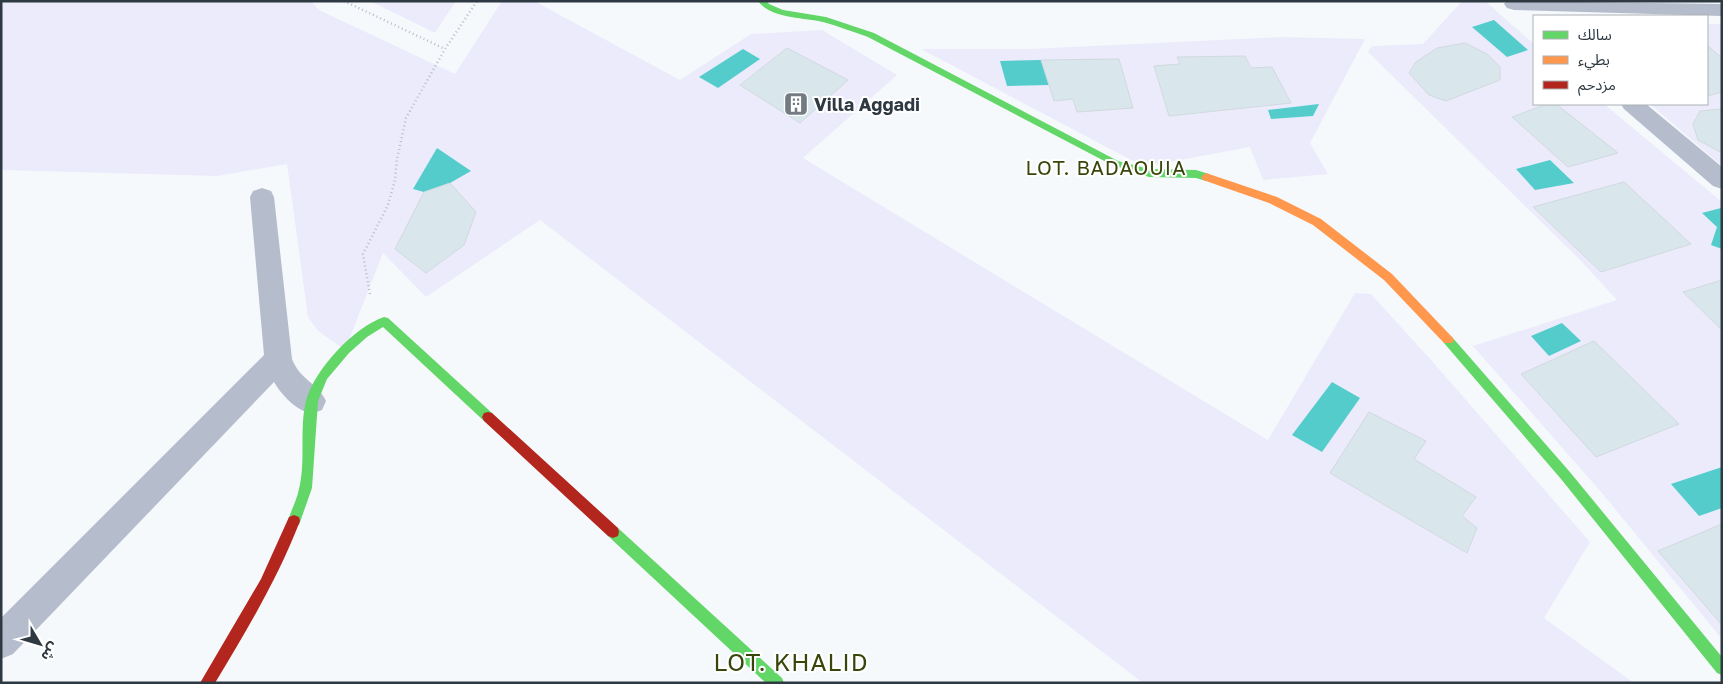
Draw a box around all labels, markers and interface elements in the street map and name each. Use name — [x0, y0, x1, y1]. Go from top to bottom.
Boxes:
legend — [1533, 15, 1708, 105]
text: سالك — [1578, 25, 1612, 43]
text: بطيء — [1578, 50, 1610, 71]
text: مزدحم — [1578, 75, 1616, 96]
building icon: Villa Aggadi — [783, 91, 809, 117]
place label: Villa Aggadi — [814, 93, 920, 115]
district label: LOT. BADAOUIA — [1025, 155, 1187, 179]
north arrow — [15, 619, 65, 669]
text: ش — [38, 640, 63, 665]
district label: LOT. KHALID — [713, 647, 869, 676]

